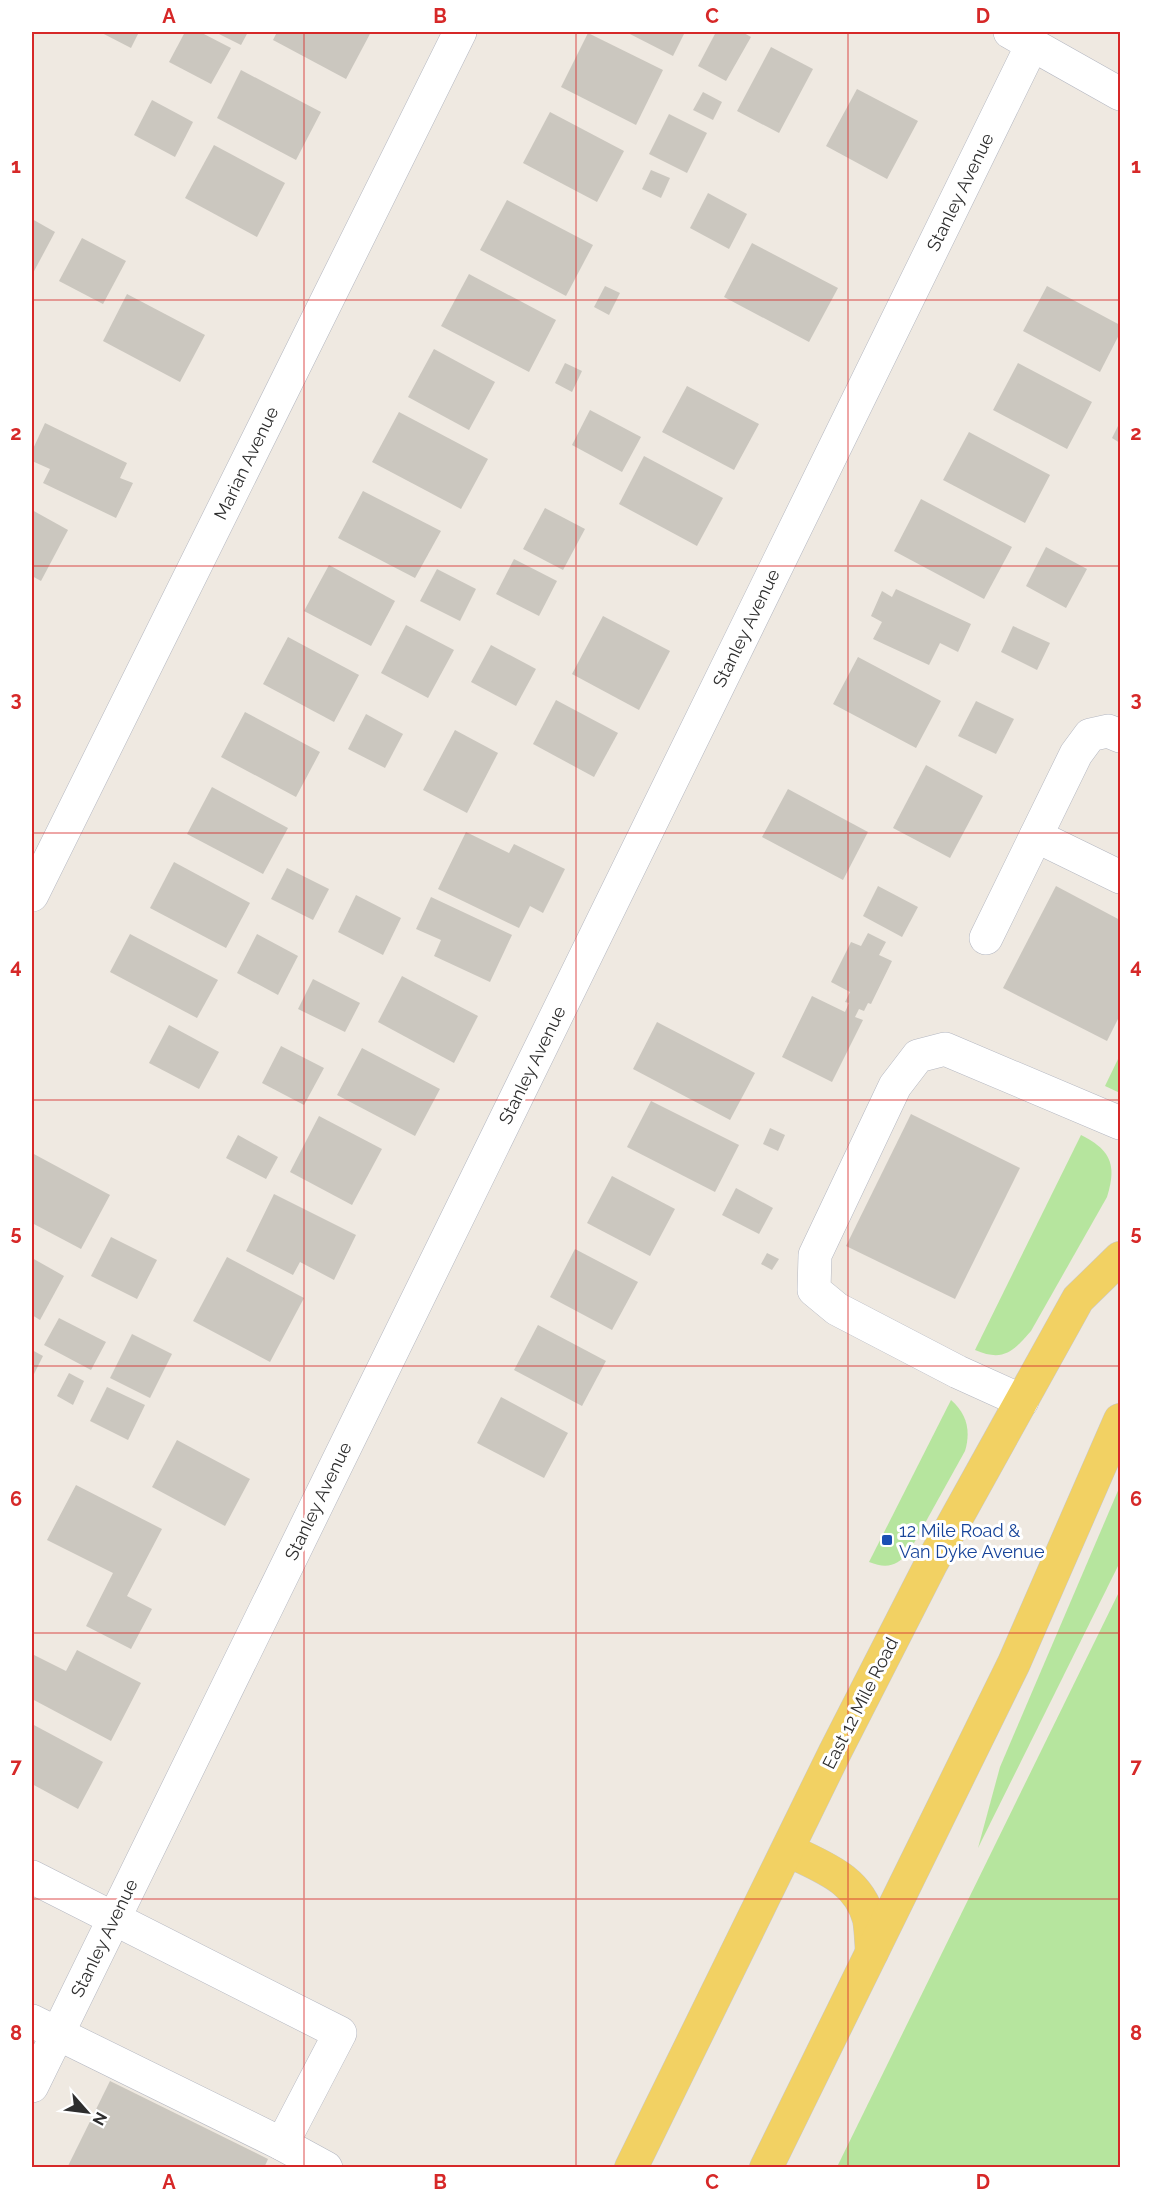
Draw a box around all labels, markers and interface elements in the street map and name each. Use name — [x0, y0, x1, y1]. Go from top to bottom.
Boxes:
text: A — [162, 4, 176, 28]
text: B — [433, 4, 447, 28]
text: C — [705, 4, 719, 28]
text: D — [976, 4, 990, 28]
street label: Stanley Avenue — [922, 129, 998, 254]
text: 1 — [11, 154, 21, 178]
text: 1 — [1131, 154, 1141, 178]
street label: Marian Avenue — [210, 403, 283, 523]
text: 2 — [10, 421, 22, 445]
text: 2 — [1130, 421, 1142, 445]
street label: Stanley Avenue — [708, 565, 784, 690]
text: 3 — [10, 687, 22, 711]
text: 3 — [1130, 687, 1142, 711]
text: 4 — [10, 954, 22, 978]
text: 4 — [1130, 954, 1142, 978]
street label: Stanley Avenue — [494, 1002, 570, 1127]
text: 5 — [10, 1221, 22, 1245]
text: 5 — [1130, 1221, 1142, 1245]
street label: Stanley Avenue — [280, 1438, 356, 1563]
text: 6 — [10, 1487, 22, 1511]
text: 6 — [1130, 1487, 1142, 1511]
place label: 12 Mile Road & Van Dyke Avenue — [899, 1520, 1045, 1562]
marker: 12 Mile Road & Van Dyke Avenue — [880, 1533, 894, 1547]
street label: East 12 Mile Road — [818, 1634, 902, 1772]
text: 7 — [10, 1754, 22, 1778]
text: 7 — [1130, 1754, 1142, 1778]
street label: Stanley Avenue — [66, 1875, 142, 2000]
text: 8 — [10, 2021, 22, 2045]
text: 8 — [1130, 2021, 1142, 2045]
north arrow — [57, 2082, 117, 2142]
text: N — [89, 2109, 111, 2129]
text: A — [162, 2170, 176, 2194]
text: B — [433, 2170, 447, 2194]
text: C — [705, 2170, 719, 2194]
text: D — [976, 2170, 990, 2194]

